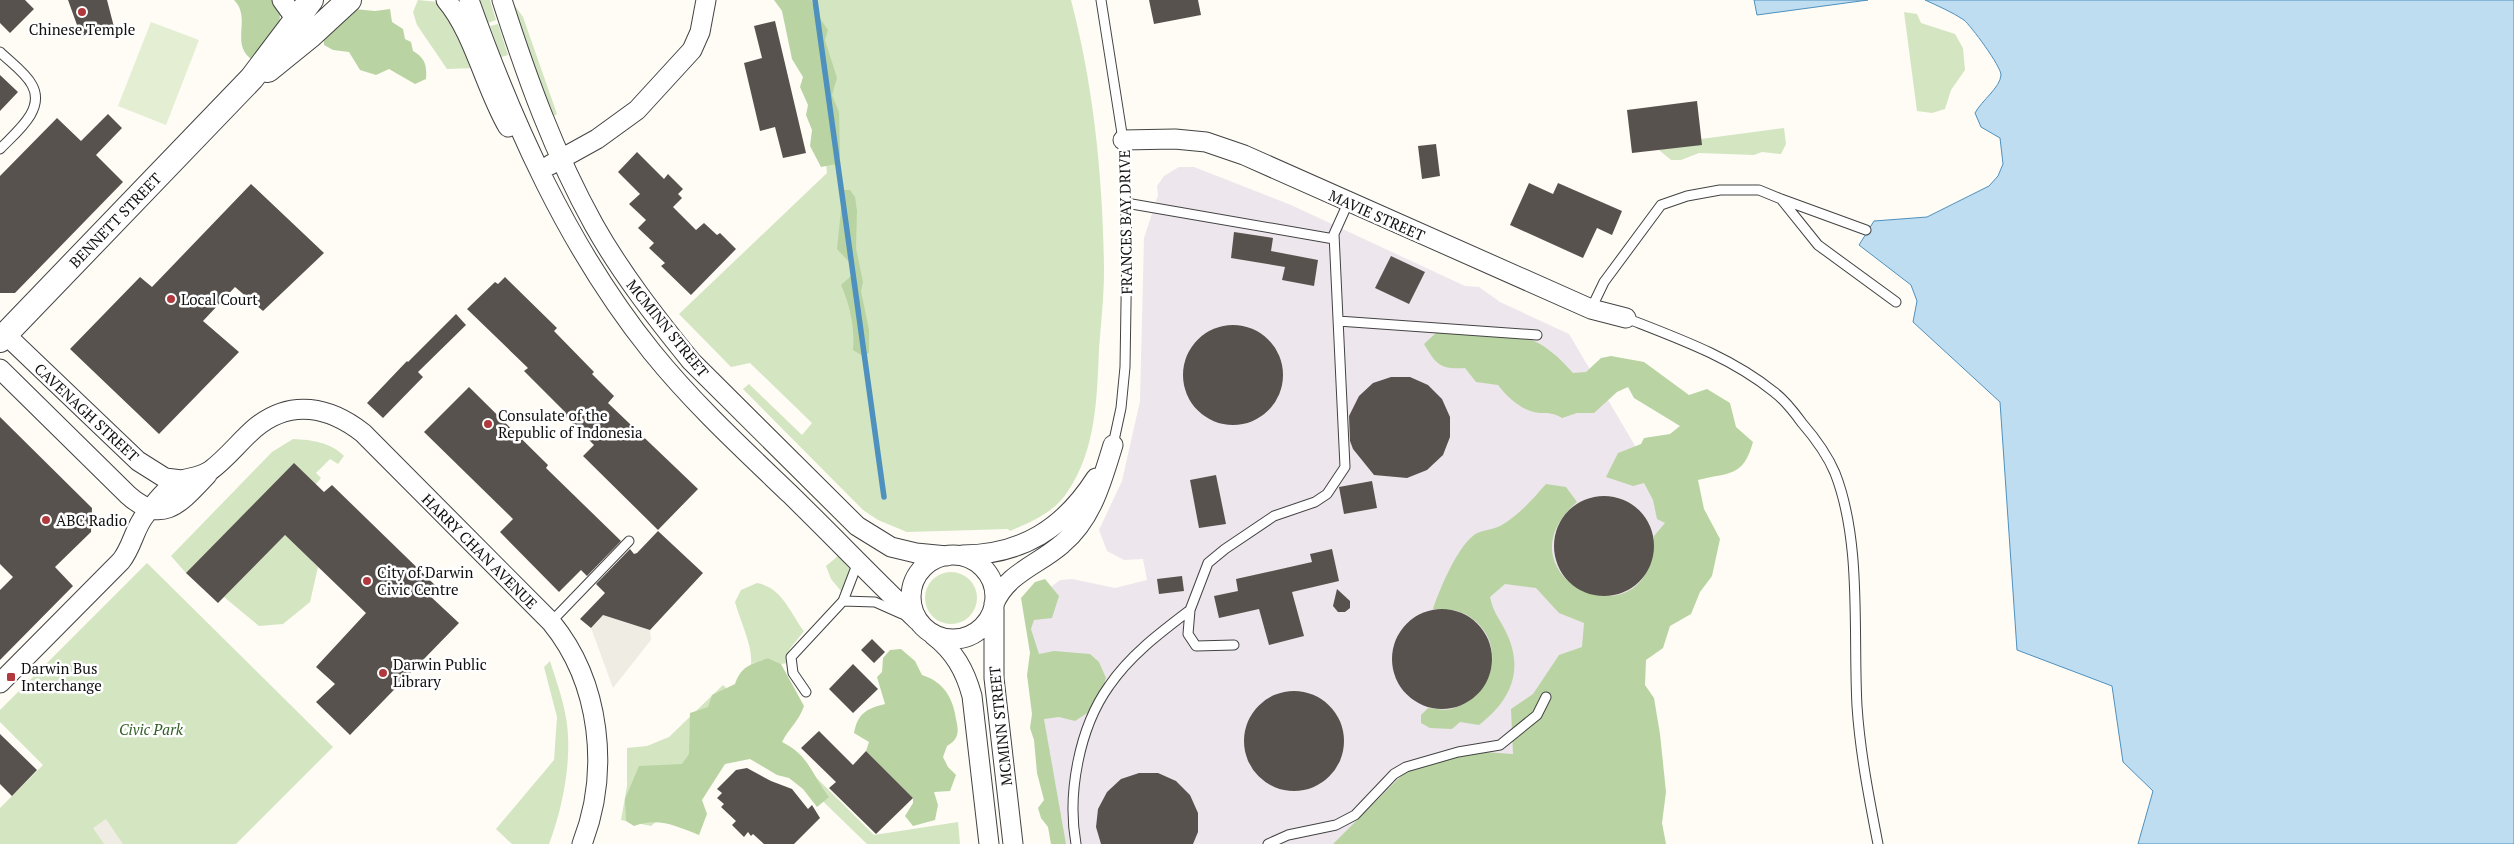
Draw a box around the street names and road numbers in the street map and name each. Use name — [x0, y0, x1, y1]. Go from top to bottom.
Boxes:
street label: FRANCES BAY DRIVE — [1114, 149, 1136, 295]
street label: BENNETT STREET — [65, 168, 165, 272]
street label: MAVIE STREET — [1326, 185, 1428, 245]
street label: MCMINN STREET — [622, 275, 714, 381]
street label: CAVENAGH STREET — [30, 358, 144, 466]
street label: HARRY CHAN AVENUE — [418, 489, 542, 613]
street label: MCMINN STREET — [984, 665, 1016, 787]

